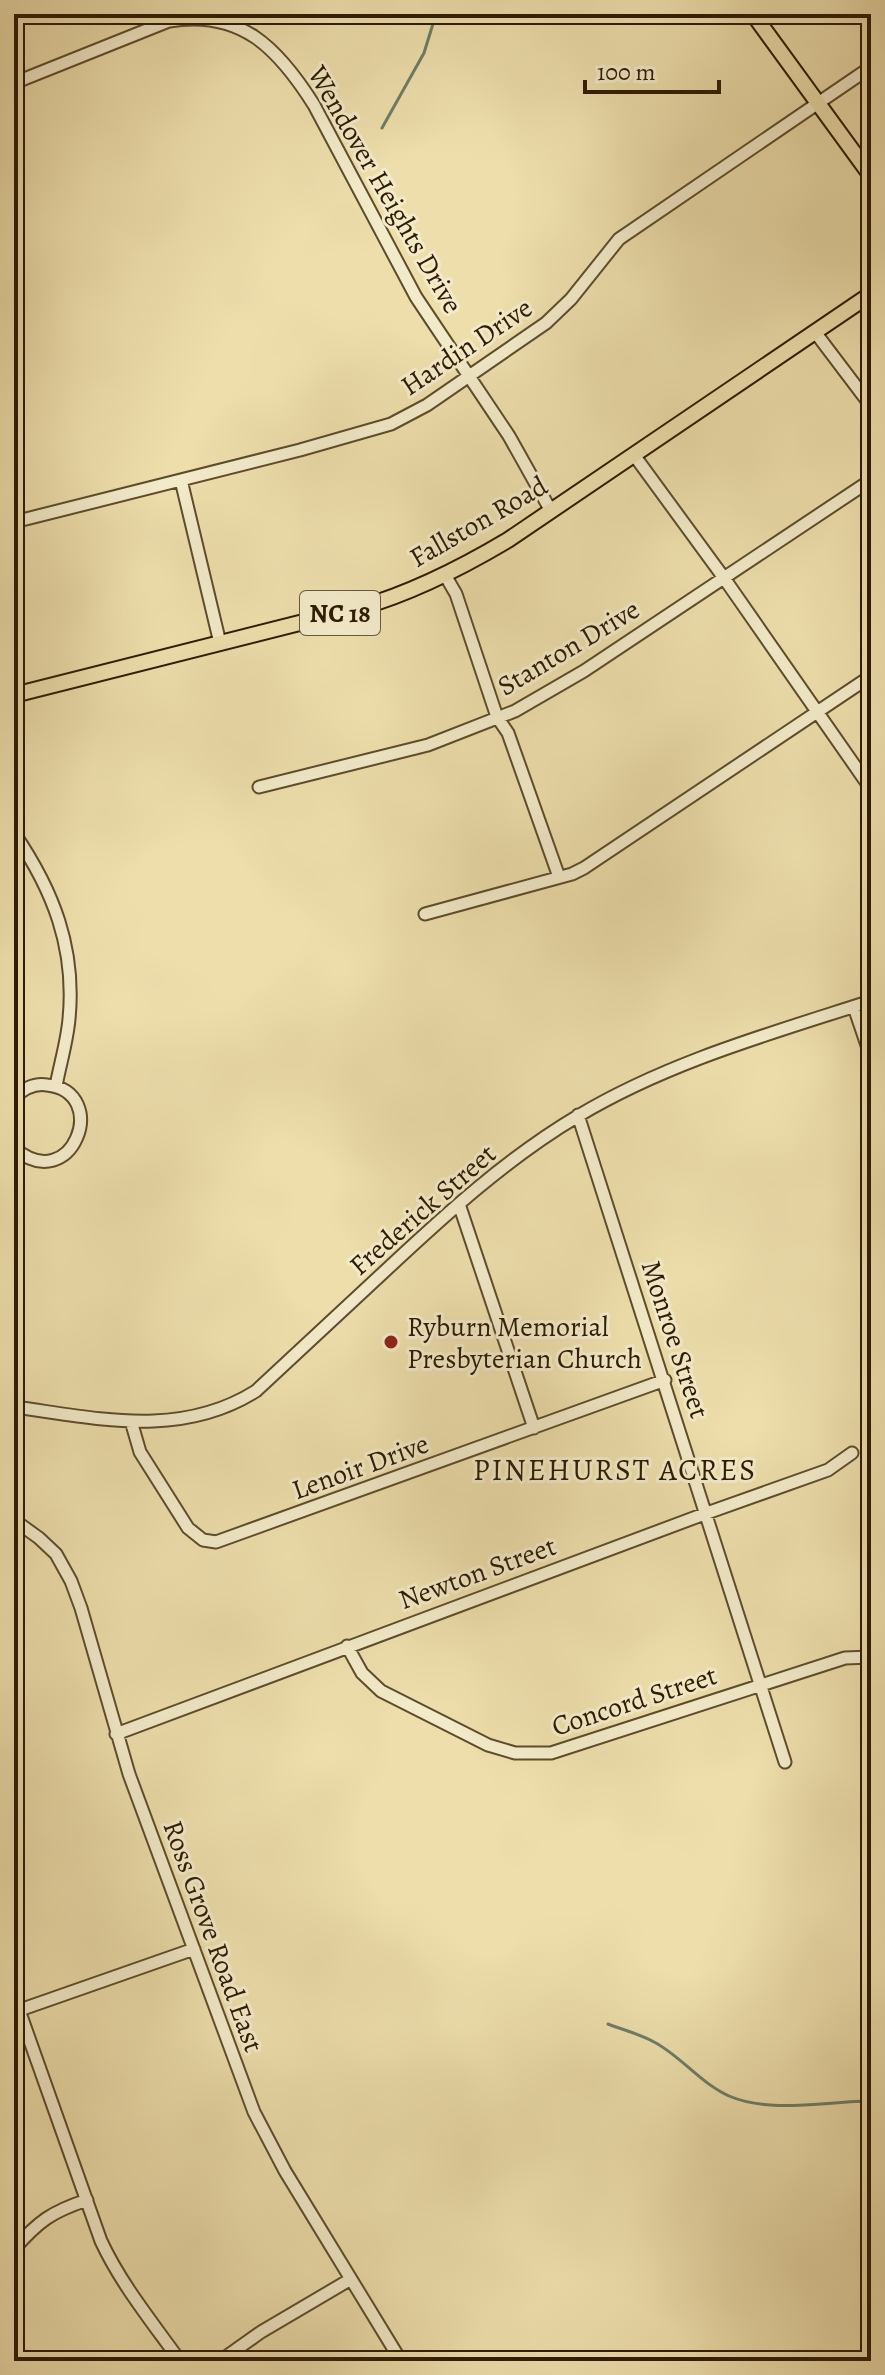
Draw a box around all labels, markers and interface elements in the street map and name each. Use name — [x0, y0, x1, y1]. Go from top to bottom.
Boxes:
scale bar — [585, 44, 719, 94]
text: 100 m — [597, 56, 656, 88]
street label: Wendover Heights Drive — [298, 58, 472, 320]
street label: Hardin Drive — [393, 289, 540, 405]
street label: Fallston Road — [403, 467, 555, 577]
road number: NC 18 — [300, 591, 380, 635]
street label: Stanton Drive — [490, 591, 647, 705]
street label: Frederick Street — [341, 1135, 504, 1284]
street label: Monroe Street — [632, 1256, 718, 1423]
place label: Ryburn Memorial Presbyterian Church — [407, 1308, 642, 1378]
marker: Ryburn Memorial Presbyterian Church — [382, 1333, 400, 1351]
street label: Lenoir Drive — [287, 1425, 434, 1509]
district label: PINEHURST ACRES — [473, 1450, 757, 1490]
street label: Newton Street — [393, 1527, 561, 1619]
street label: Concord Street — [547, 1656, 722, 1746]
street label: Ross Grove Road East — [154, 1815, 273, 2057]

